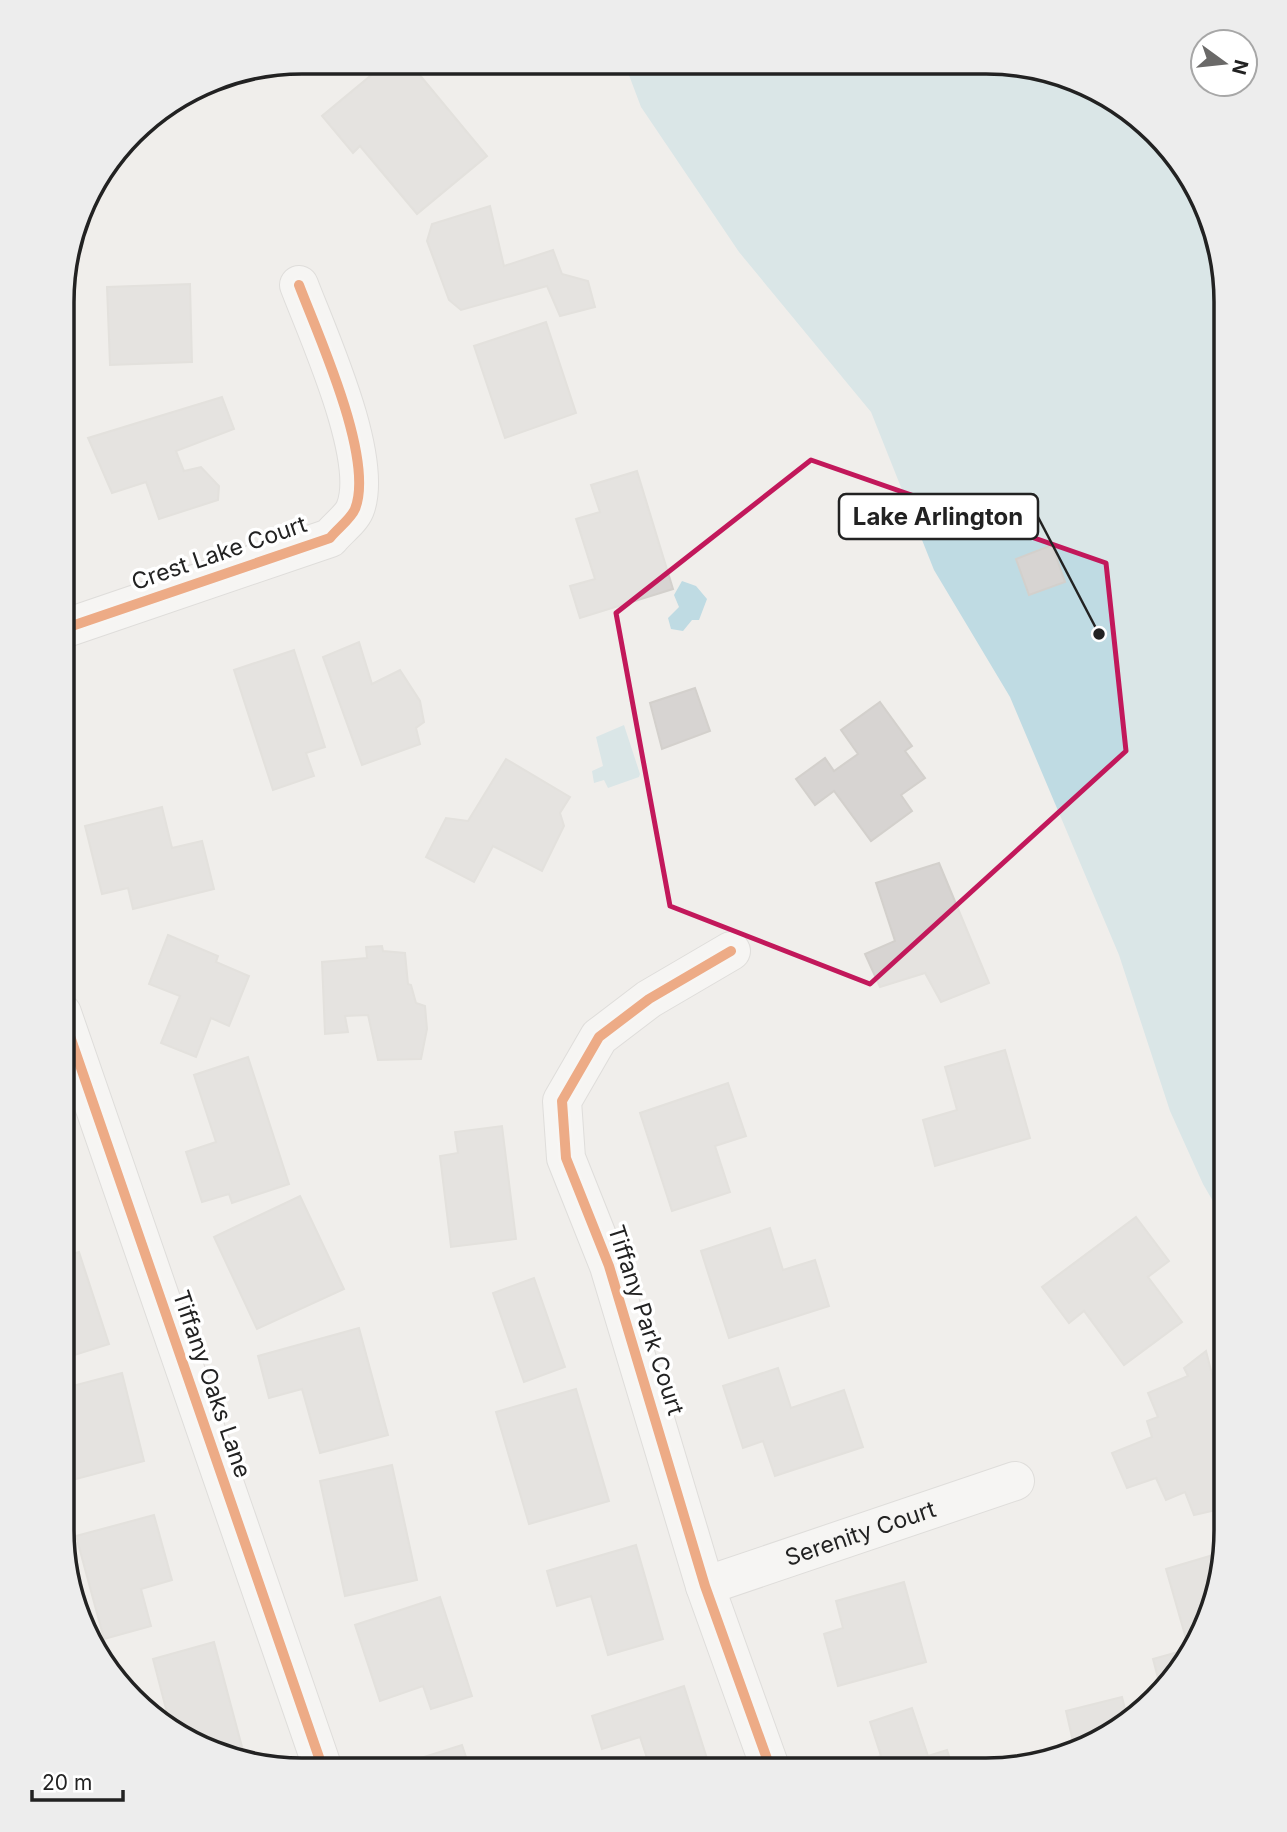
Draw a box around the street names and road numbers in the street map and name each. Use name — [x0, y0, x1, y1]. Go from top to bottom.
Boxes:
street label: Crest Lake Court — [128, 510, 311, 596]
street label: Tiffany Park Court — [602, 1221, 690, 1419]
street label: Tiffany Oaks Lane — [167, 1287, 257, 1481]
street label: Serenity Court — [781, 1495, 940, 1572]

